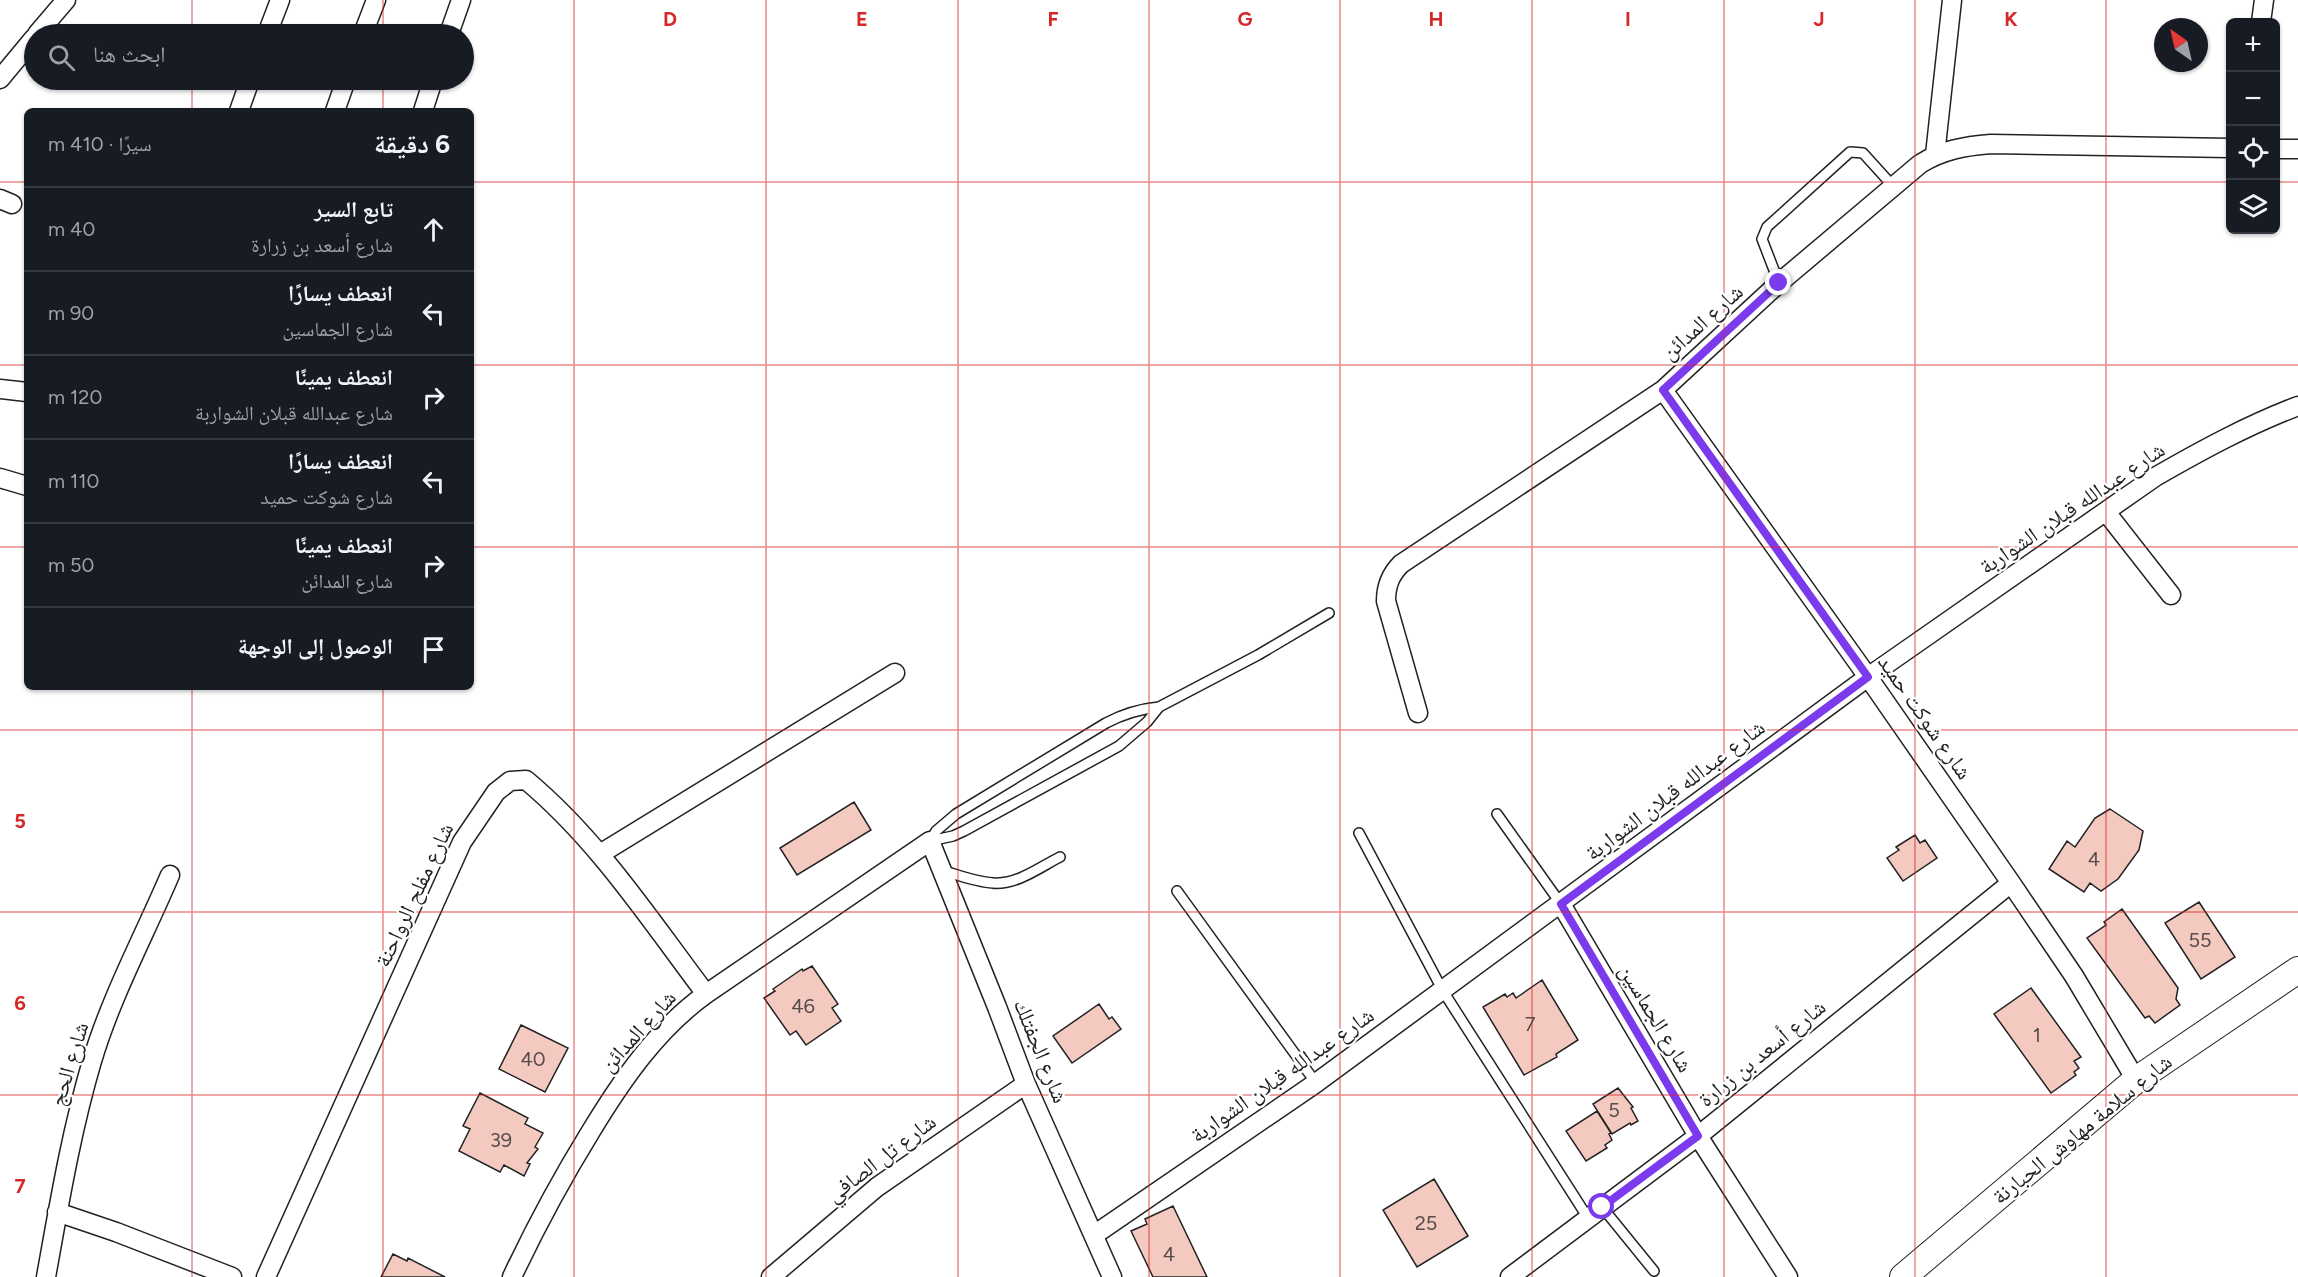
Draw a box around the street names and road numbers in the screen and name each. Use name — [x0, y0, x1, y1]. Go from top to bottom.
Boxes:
street label: شارع المدائن — [1656, 278, 1748, 366]
street label: شارع عبدالله قبلان الشواربة — [1974, 436, 2170, 580]
street label: شارع شوكت حميد — [1872, 649, 1978, 785]
street label: شارع عبدالله قبلان الشواربة — [1580, 714, 1770, 866]
street label: شارع مفلح الرواحنة — [369, 819, 459, 971]
street label: شارع الجماسين — [1613, 959, 1699, 1077]
street label: شارع المدائن — [594, 985, 682, 1077]
street label: شارع أسعد بن زرارة — [1693, 993, 1831, 1113]
street label: شارع الجفتلك — [1008, 995, 1074, 1107]
street label: شارع عبدالله قبلان الشواربة — [1185, 1001, 1379, 1149]
street label: شارع الحج — [43, 1019, 95, 1109]
street label: شارع سلامة مهاوش الحبارنة — [1987, 1048, 2177, 1210]
street label: شارع تل الصافي — [821, 1108, 943, 1211]

